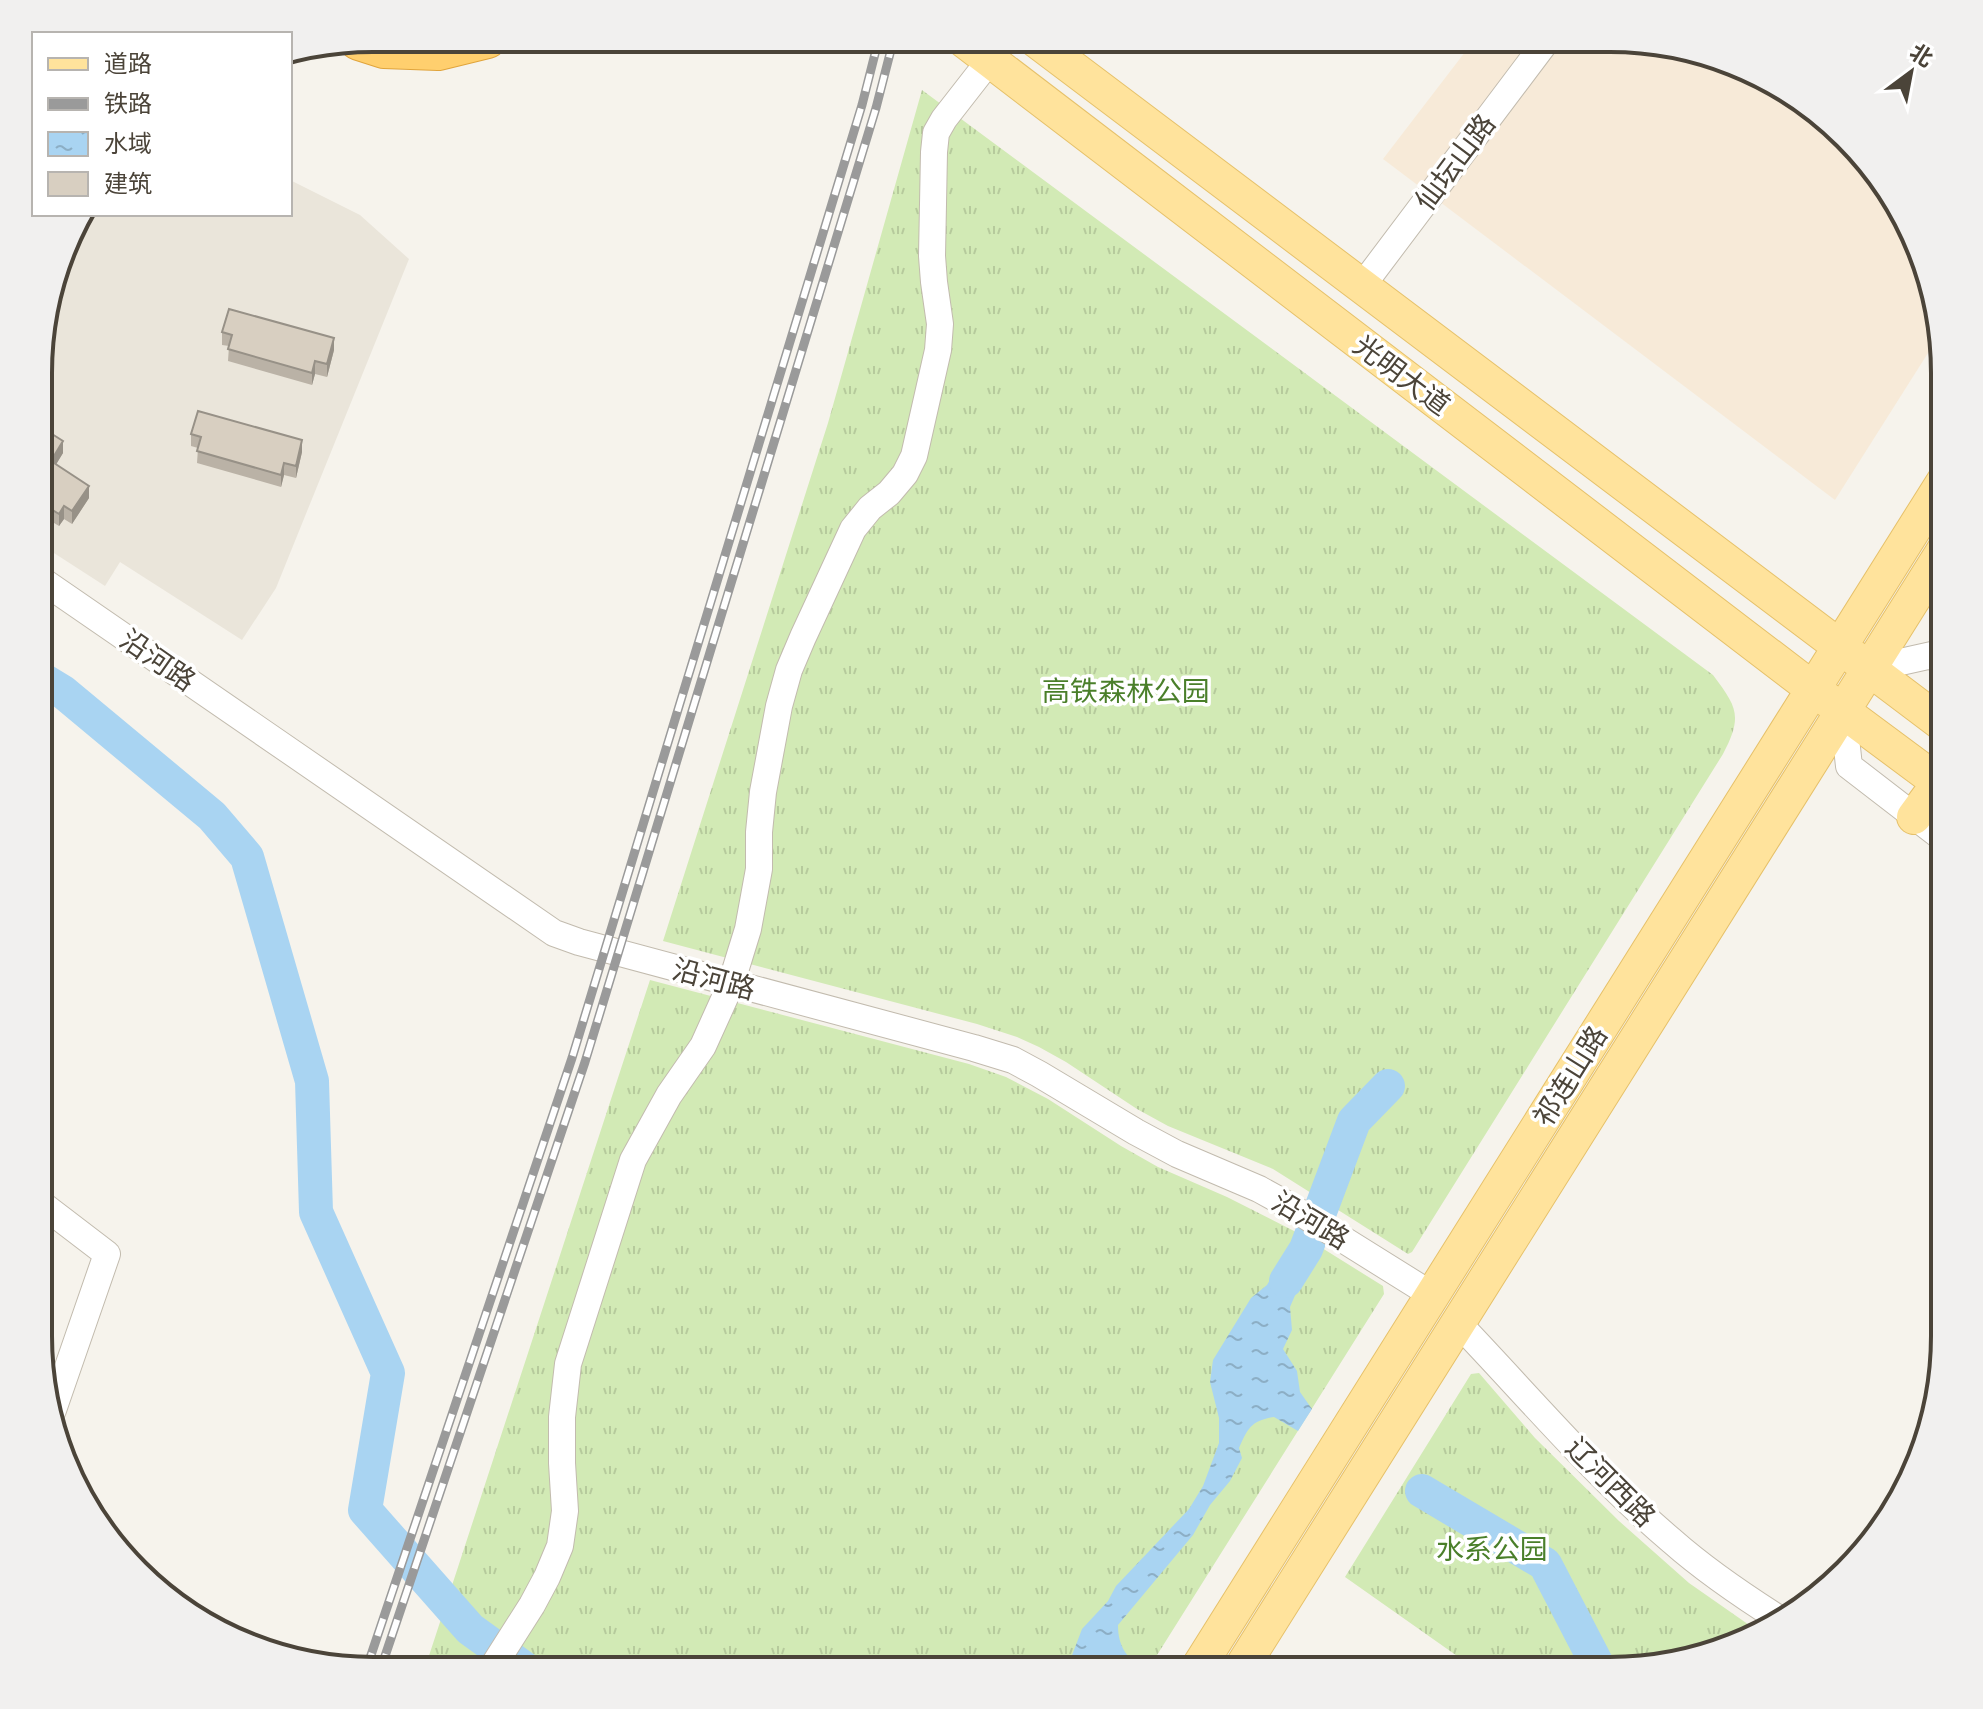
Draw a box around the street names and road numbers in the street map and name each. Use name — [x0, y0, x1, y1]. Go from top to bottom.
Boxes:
street label: 仙坛山路 — [1409, 108, 1502, 217]
street label: 光明大道 — [1347, 329, 1456, 422]
street label: 沿河路 — [114, 623, 202, 698]
street label: 沿河路 — [669, 953, 759, 1006]
street label: 祁连山路 — [1527, 1020, 1614, 1133]
street label: 沿河路 — [1266, 1185, 1355, 1256]
street label: 辽河西路 — [1559, 1431, 1662, 1534]

